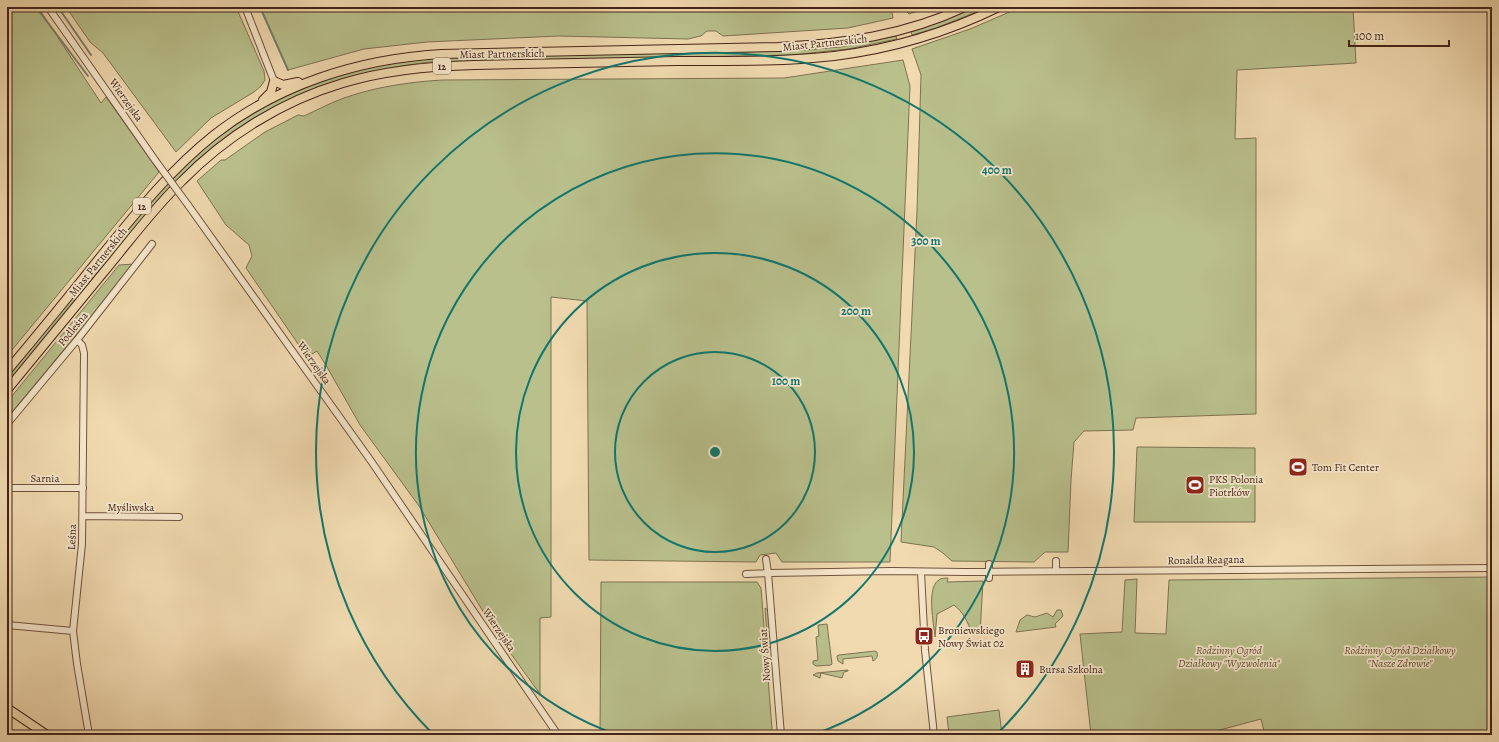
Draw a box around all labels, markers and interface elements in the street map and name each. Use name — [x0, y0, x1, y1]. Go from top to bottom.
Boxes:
scale bar — [1349, 22, 1449, 48]
text: 100 m — [1355, 28, 1384, 44]
street label: Miast Partnerskich — [782, 31, 868, 55]
street label: Miast Partnerskich — [459, 46, 545, 62]
road number: 12 — [433, 58, 451, 74]
street label: Wierzejska — [105, 75, 147, 125]
text: 400 m — [982, 162, 1012, 178]
road number: 12 — [133, 198, 151, 214]
street label: Miast Partnerskich — [65, 224, 131, 300]
text: 300 m — [911, 233, 941, 249]
text: 200 m — [841, 303, 871, 319]
street label: Podleśna — [55, 308, 92, 349]
street label: Wierzejska — [293, 338, 335, 388]
text: 100 m — [772, 373, 800, 389]
centre of rings — [708, 445, 722, 459]
sports icon: Tom Fit Center — [1287, 456, 1309, 478]
place label: Tom Fit Center — [1312, 460, 1379, 475]
street label: Sarnia — [30, 471, 60, 486]
place label: PKS Polonia Piotrków — [1209, 472, 1264, 500]
sports icon: PKS Polonia Piotrków — [1184, 474, 1206, 496]
street label: Myśliwska — [108, 500, 155, 515]
street label: Leśna — [64, 523, 80, 550]
street label: Ronalda Reagana — [1167, 552, 1246, 568]
street label: Wierzejska — [478, 604, 520, 655]
place label: Broniewskiego Nowy Świat 02 — [938, 623, 1005, 651]
bus stop icon: Broniewskiego Nowy Świat 02 — [913, 625, 935, 647]
street label: Nowy Świat — [756, 628, 774, 682]
park label: Rodzinny Ogród Działkowy "Wyzwolenia" — [1178, 643, 1281, 671]
park label: Rodzinny Ogród Działkowy "Nasze Zdrowie" — [1344, 643, 1456, 671]
building icon: Bursa Szkolna — [1014, 658, 1036, 680]
place label: Bursa Szkolna — [1039, 662, 1104, 677]

